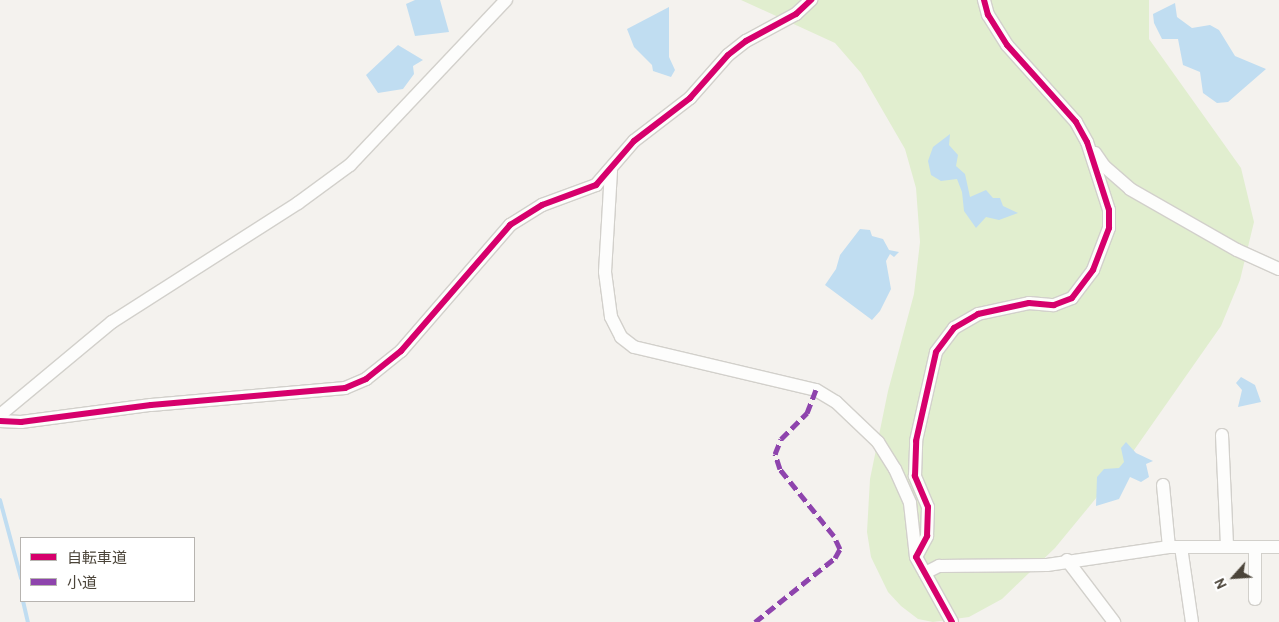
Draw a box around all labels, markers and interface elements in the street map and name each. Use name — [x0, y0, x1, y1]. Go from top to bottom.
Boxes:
legend — [20, 537, 195, 602]
text: 自転車道 — [67, 549, 127, 567]
north arrow — [1209, 552, 1259, 602]
text: 小道 — [67, 574, 97, 592]
text: N — [1210, 575, 1231, 592]

